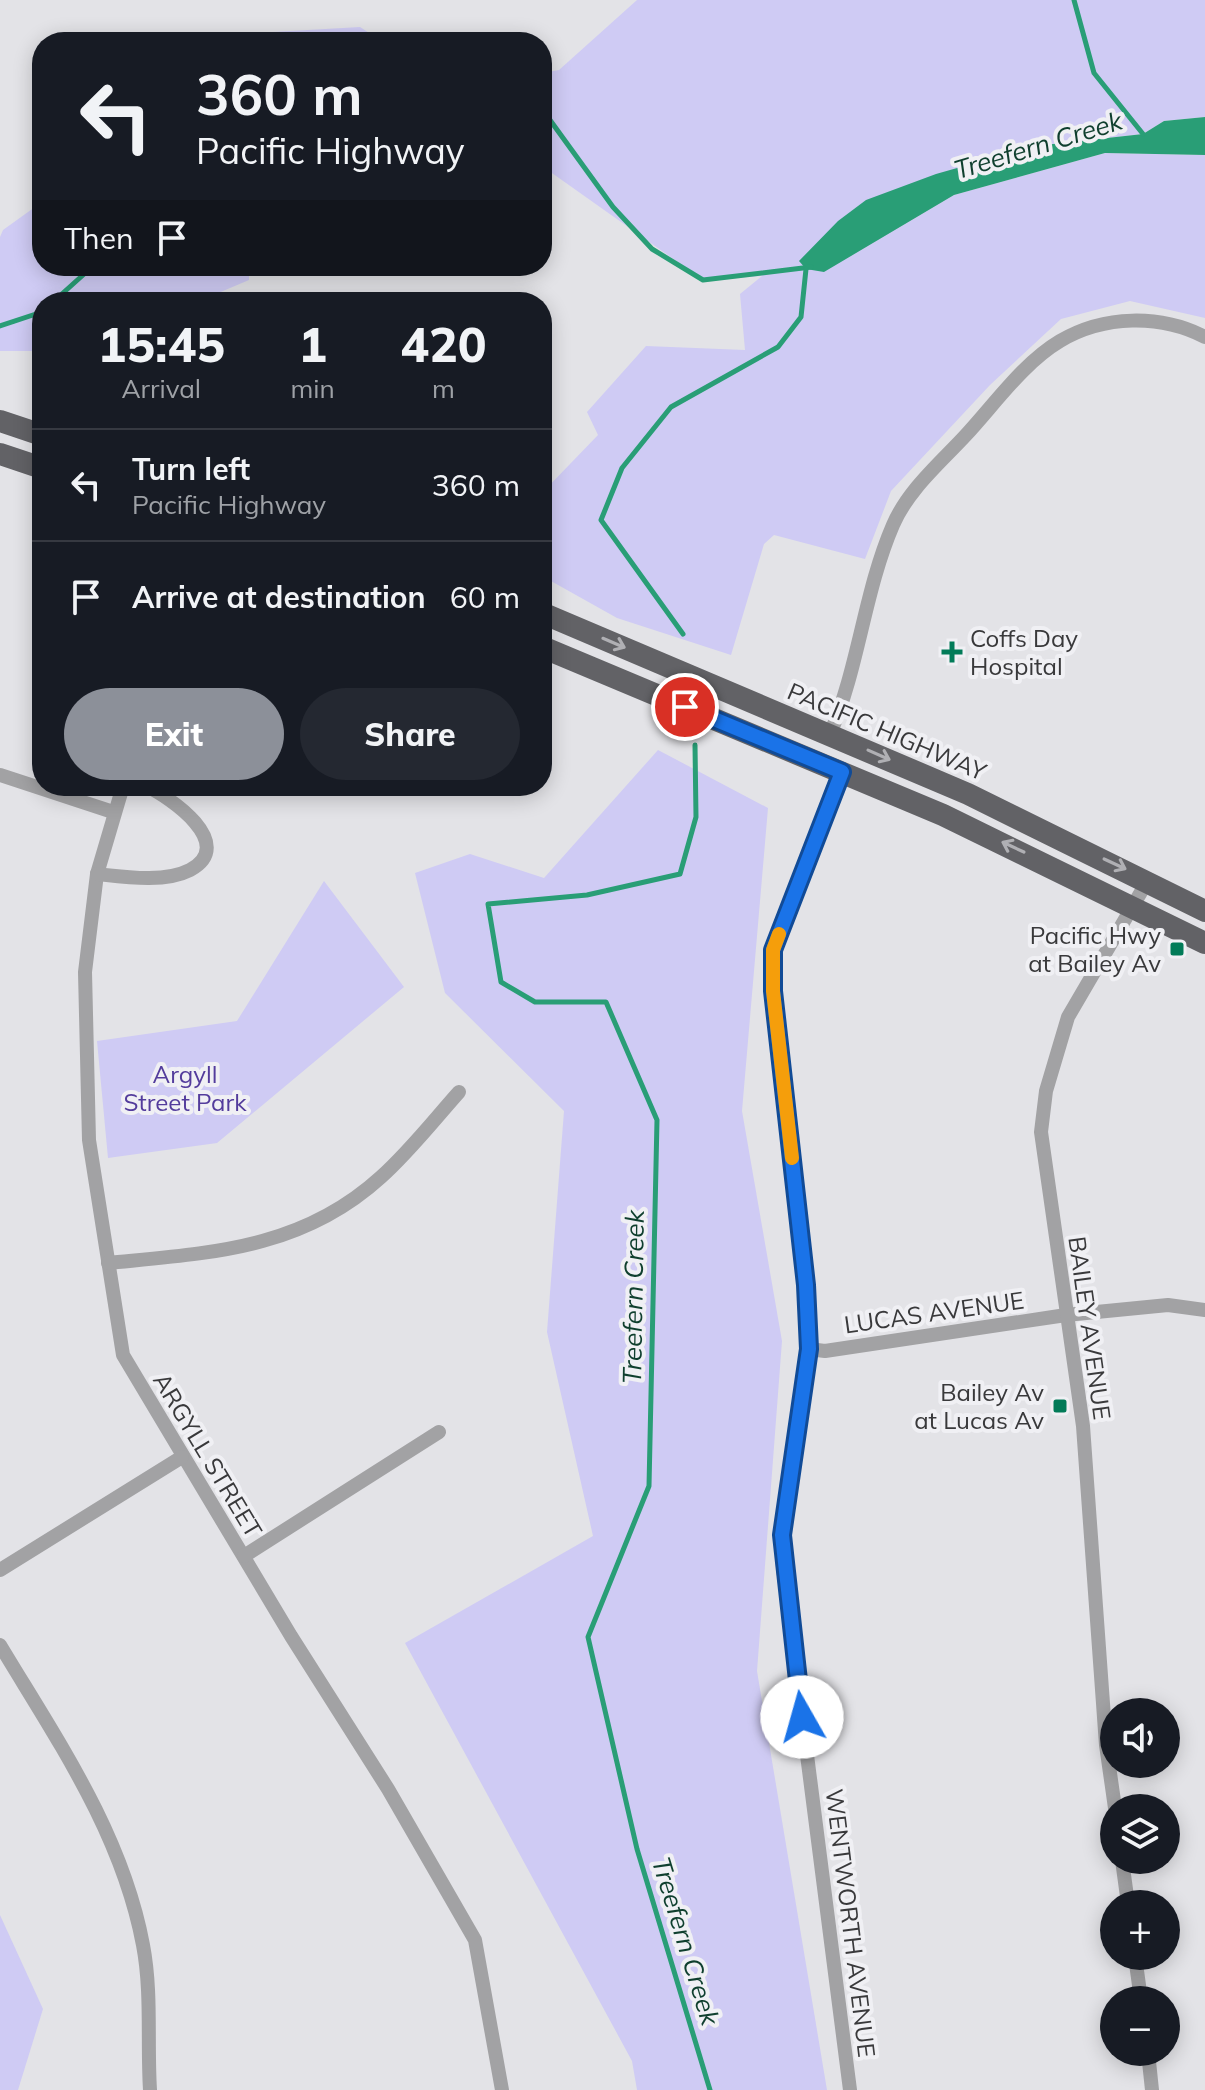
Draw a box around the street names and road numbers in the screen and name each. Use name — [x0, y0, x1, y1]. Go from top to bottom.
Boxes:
street label: PACIFIC HIGHWAY — [783, 676, 991, 787]
street label: BAILEY AVENUE — [1062, 1235, 1118, 1421]
street label: LUCAS AVENUE — [842, 1285, 1026, 1339]
street label: ARGYLL STREET — [147, 1367, 269, 1543]
street label: WENTWORTH AVENUE — [820, 1787, 882, 2059]

